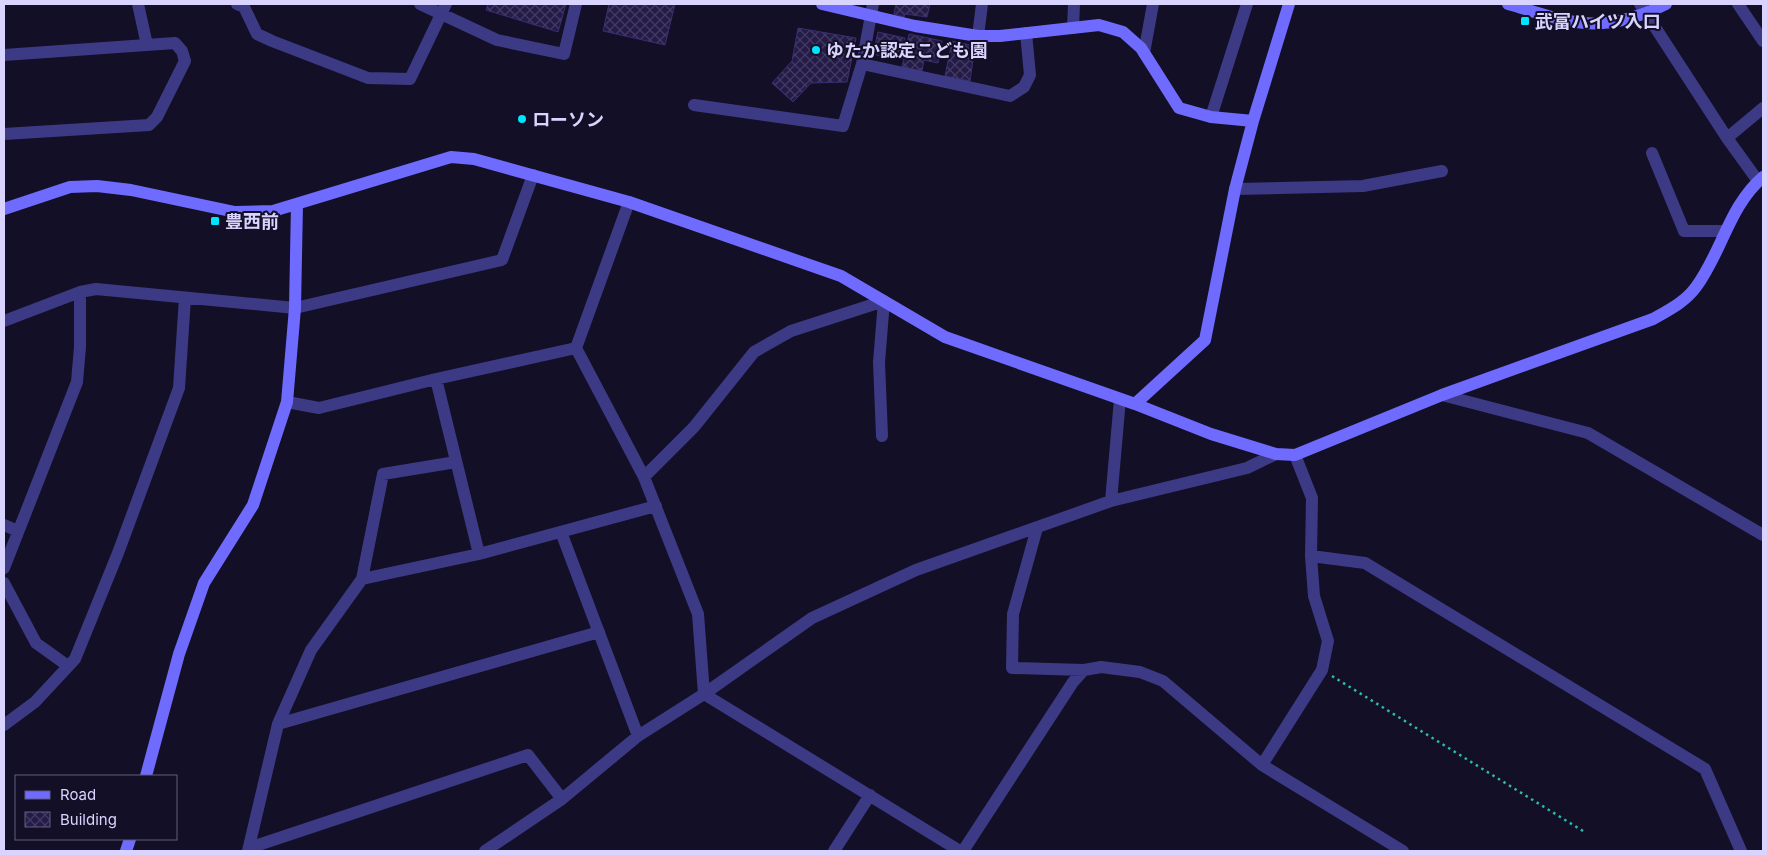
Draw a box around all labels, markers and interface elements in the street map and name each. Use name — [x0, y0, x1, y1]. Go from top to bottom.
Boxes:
place label: 武富ハイツ入口 — [1535, 11, 1661, 32]
marker: 武富ハイツ入口 — [1519, 15, 1531, 27]
place label: ゆたか認定こども園 — [826, 40, 988, 61]
marker: ゆたか認定こども園 — [810, 44, 822, 56]
place label: ローソン — [532, 109, 604, 130]
marker: ローソン — [516, 113, 528, 125]
place label: 豊西前 — [225, 211, 279, 232]
marker: 豊西前 — [209, 215, 221, 227]
legend — [15, 775, 178, 840]
text: Road — [60, 785, 96, 804]
text: Building — [60, 810, 117, 829]

